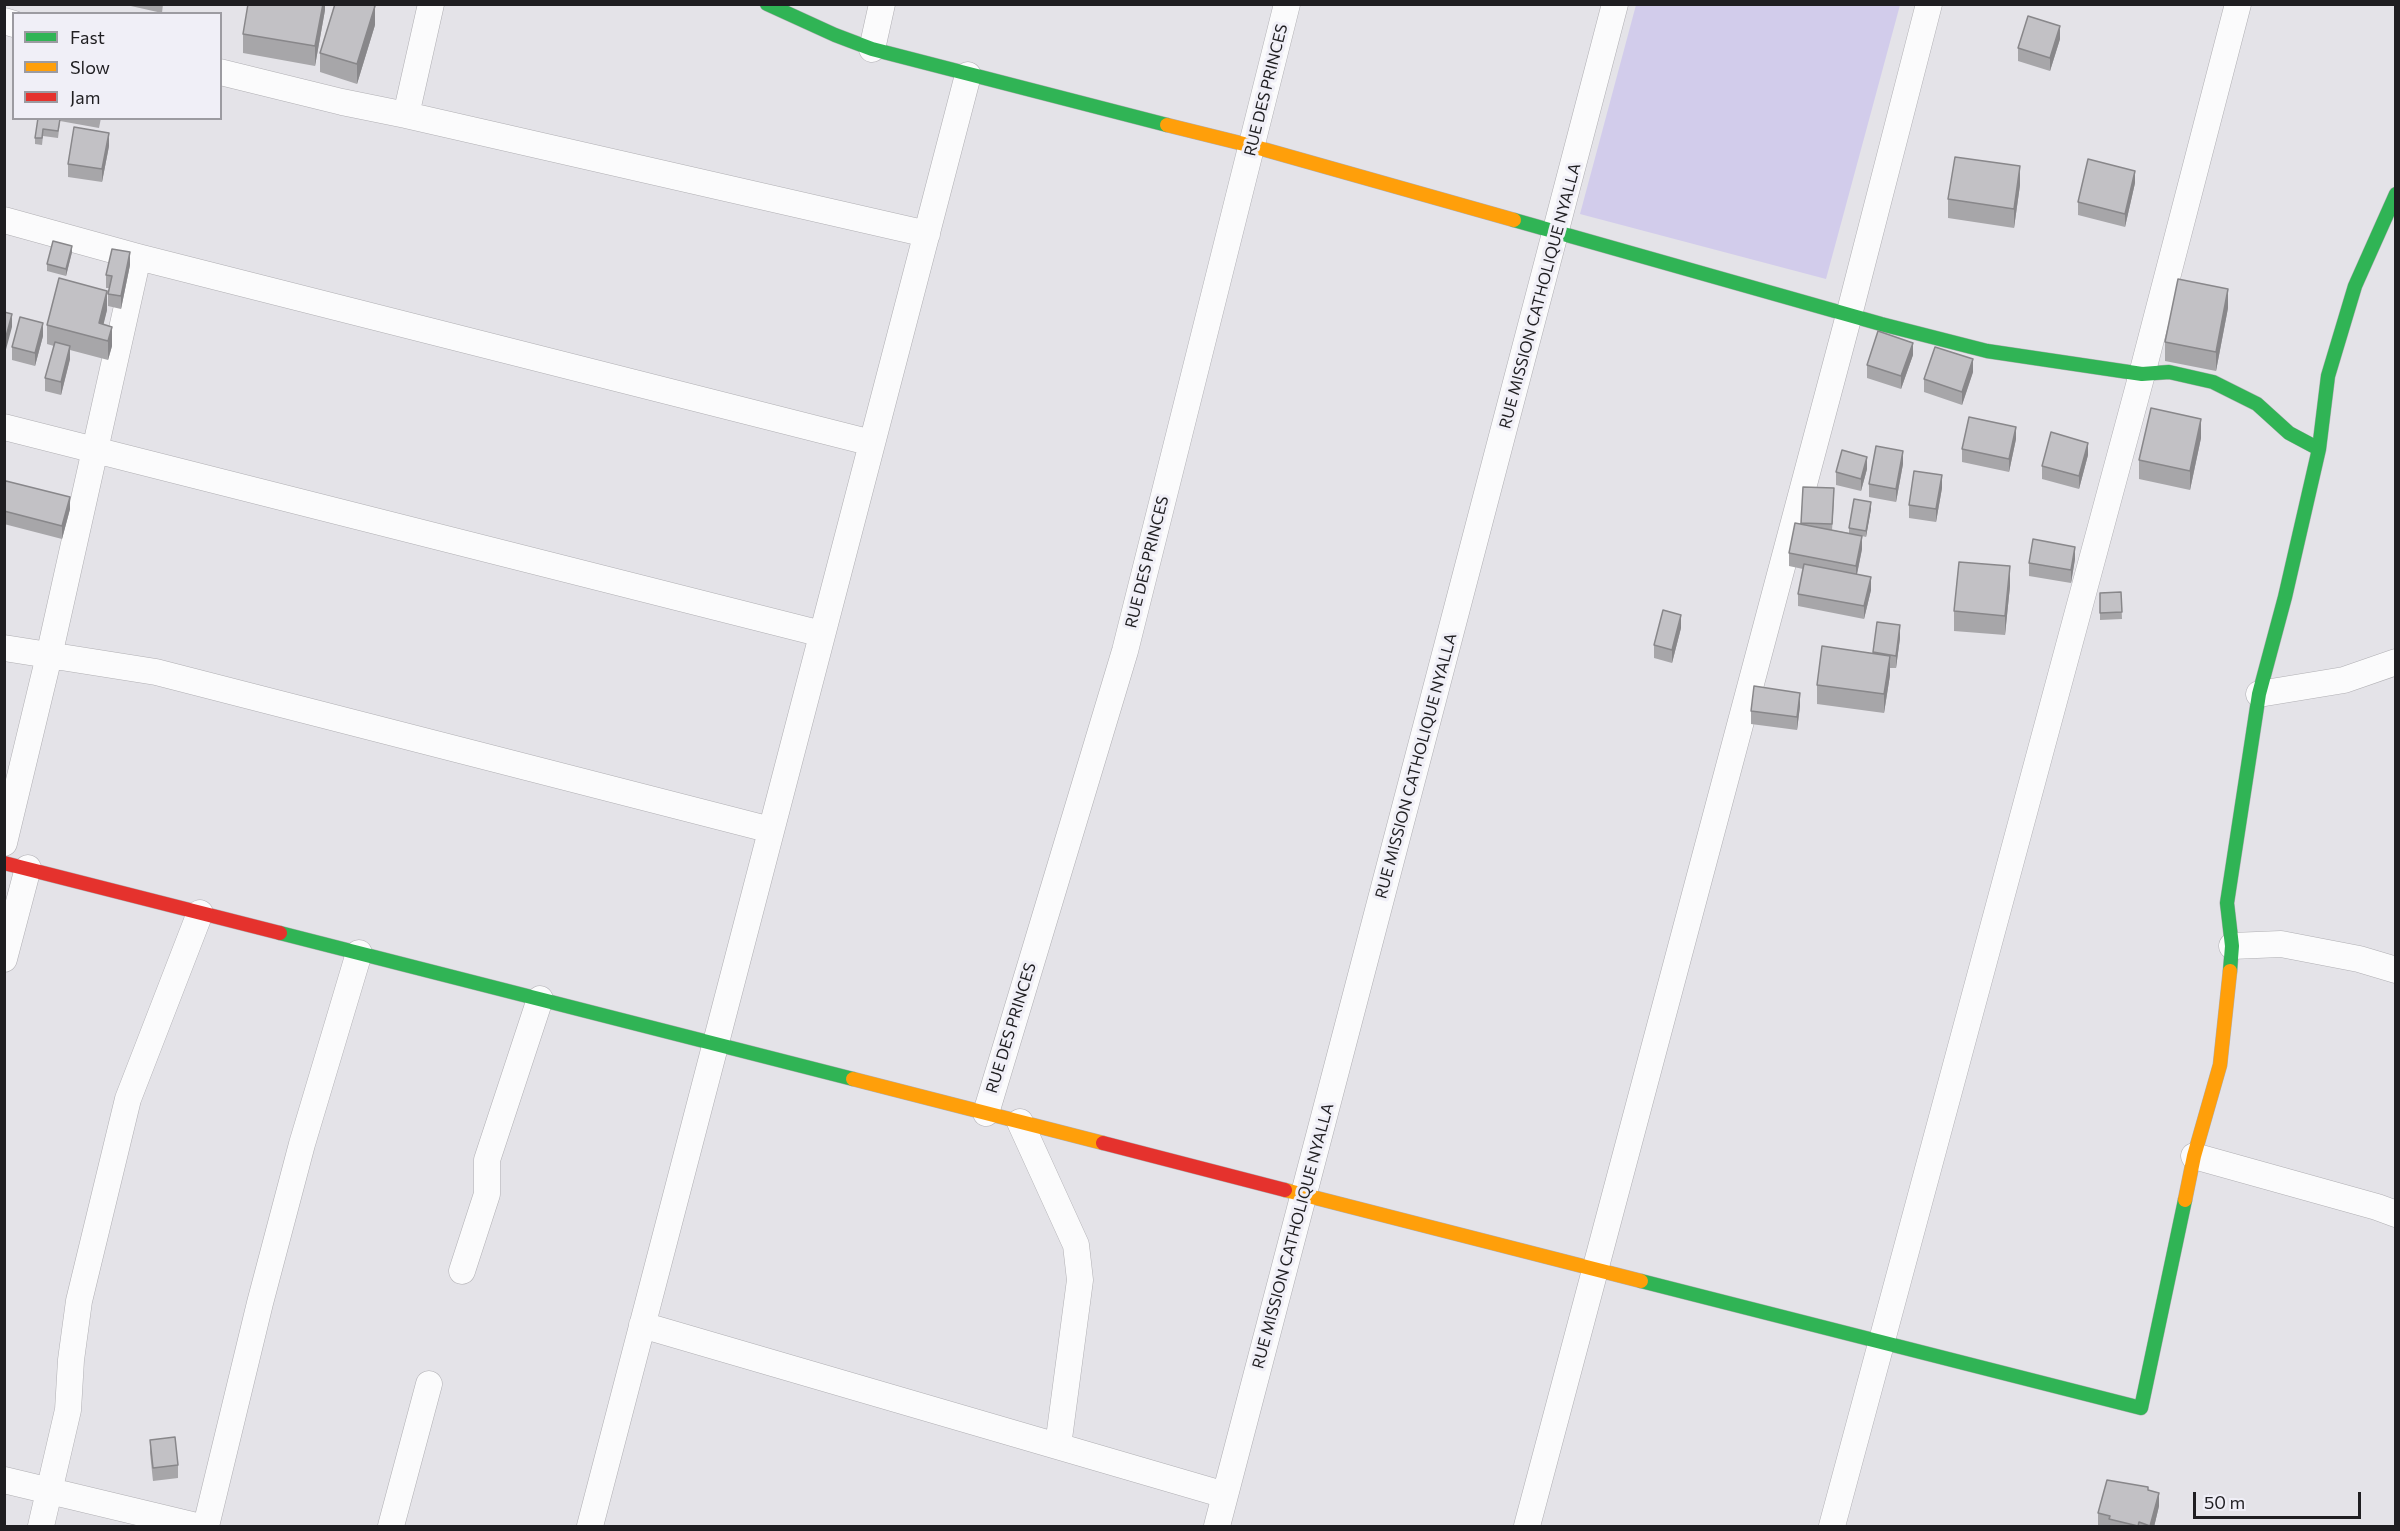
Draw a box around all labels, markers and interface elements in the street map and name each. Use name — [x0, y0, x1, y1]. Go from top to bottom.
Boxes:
legend — [12, 12, 222, 120]
street label: RUE DES PRINCES — [1240, 22, 1292, 158]
text: Fast — [70, 26, 105, 48]
text: Slow — [70, 56, 110, 78]
text: Jam — [70, 86, 100, 108]
street label: RUE MISSION CATHOLIQUE NYALLA — [1495, 161, 1585, 431]
street label: RUE DES PRINCES — [1121, 494, 1173, 630]
street label: RUE MISSION CATHOLIQUE NYALLA — [1371, 631, 1461, 901]
street label: RUE DES PRINCES — [982, 960, 1040, 1096]
street label: RUE MISSION CATHOLIQUE NYALLA — [1248, 1101, 1338, 1371]
scale bar — [2196, 1480, 2364, 1518]
text: 50 m — [2204, 1491, 2245, 1513]

